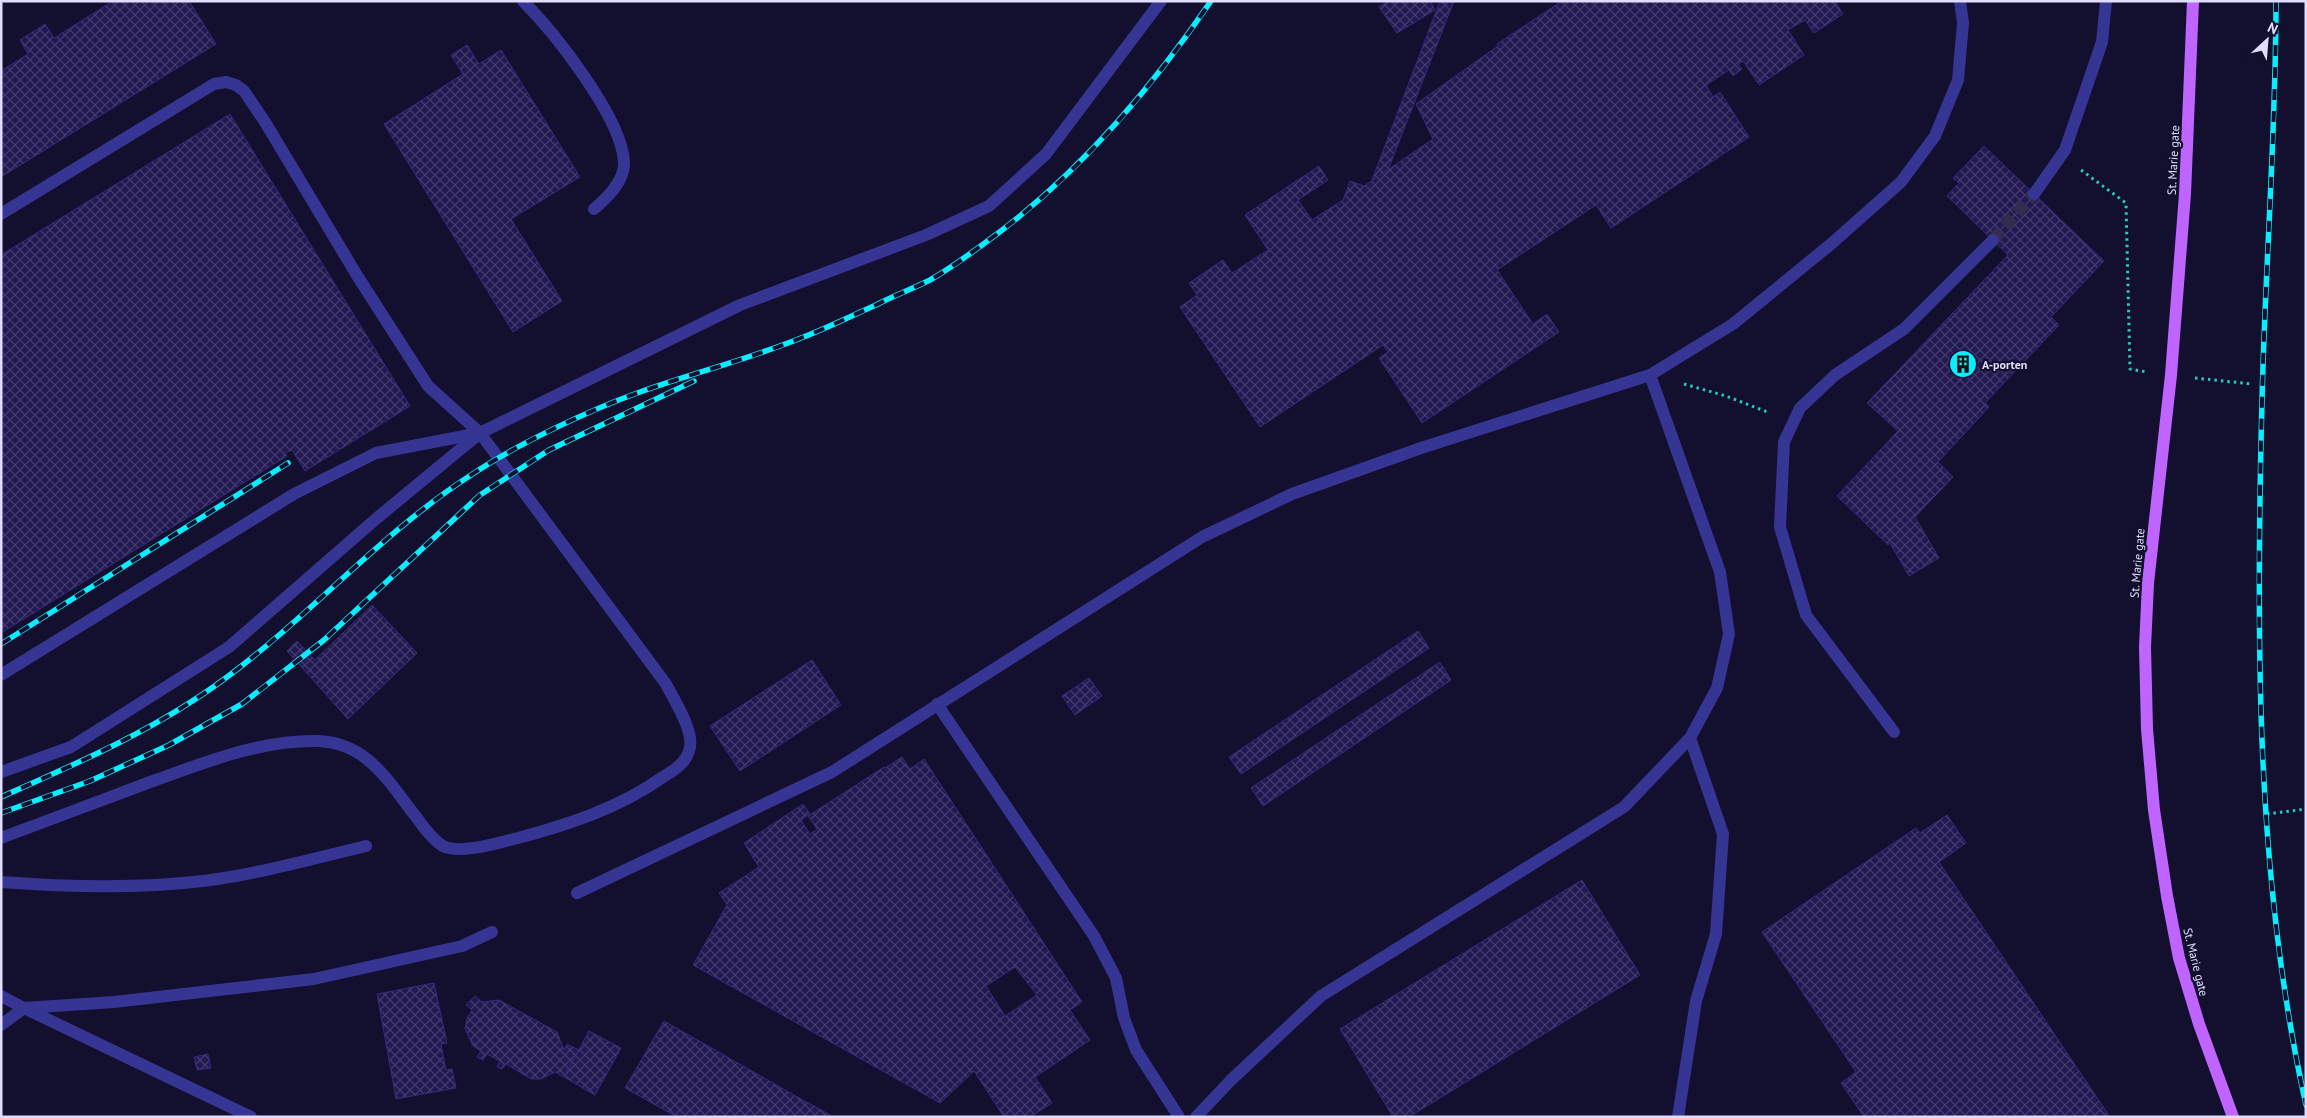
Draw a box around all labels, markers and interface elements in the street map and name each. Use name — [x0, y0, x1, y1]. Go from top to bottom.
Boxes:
north arrow — [2242, 15, 2292, 65]
text: N — [2265, 18, 2281, 38]
street label: St. Marie gate — [2164, 125, 2182, 195]
building icon: A-porten — [1948, 349, 1978, 379]
place label: A-porten — [1982, 357, 2027, 372]
street label: St. Marie gate — [2126, 528, 2148, 598]
street label: St. Marie gate — [2180, 926, 2212, 998]

